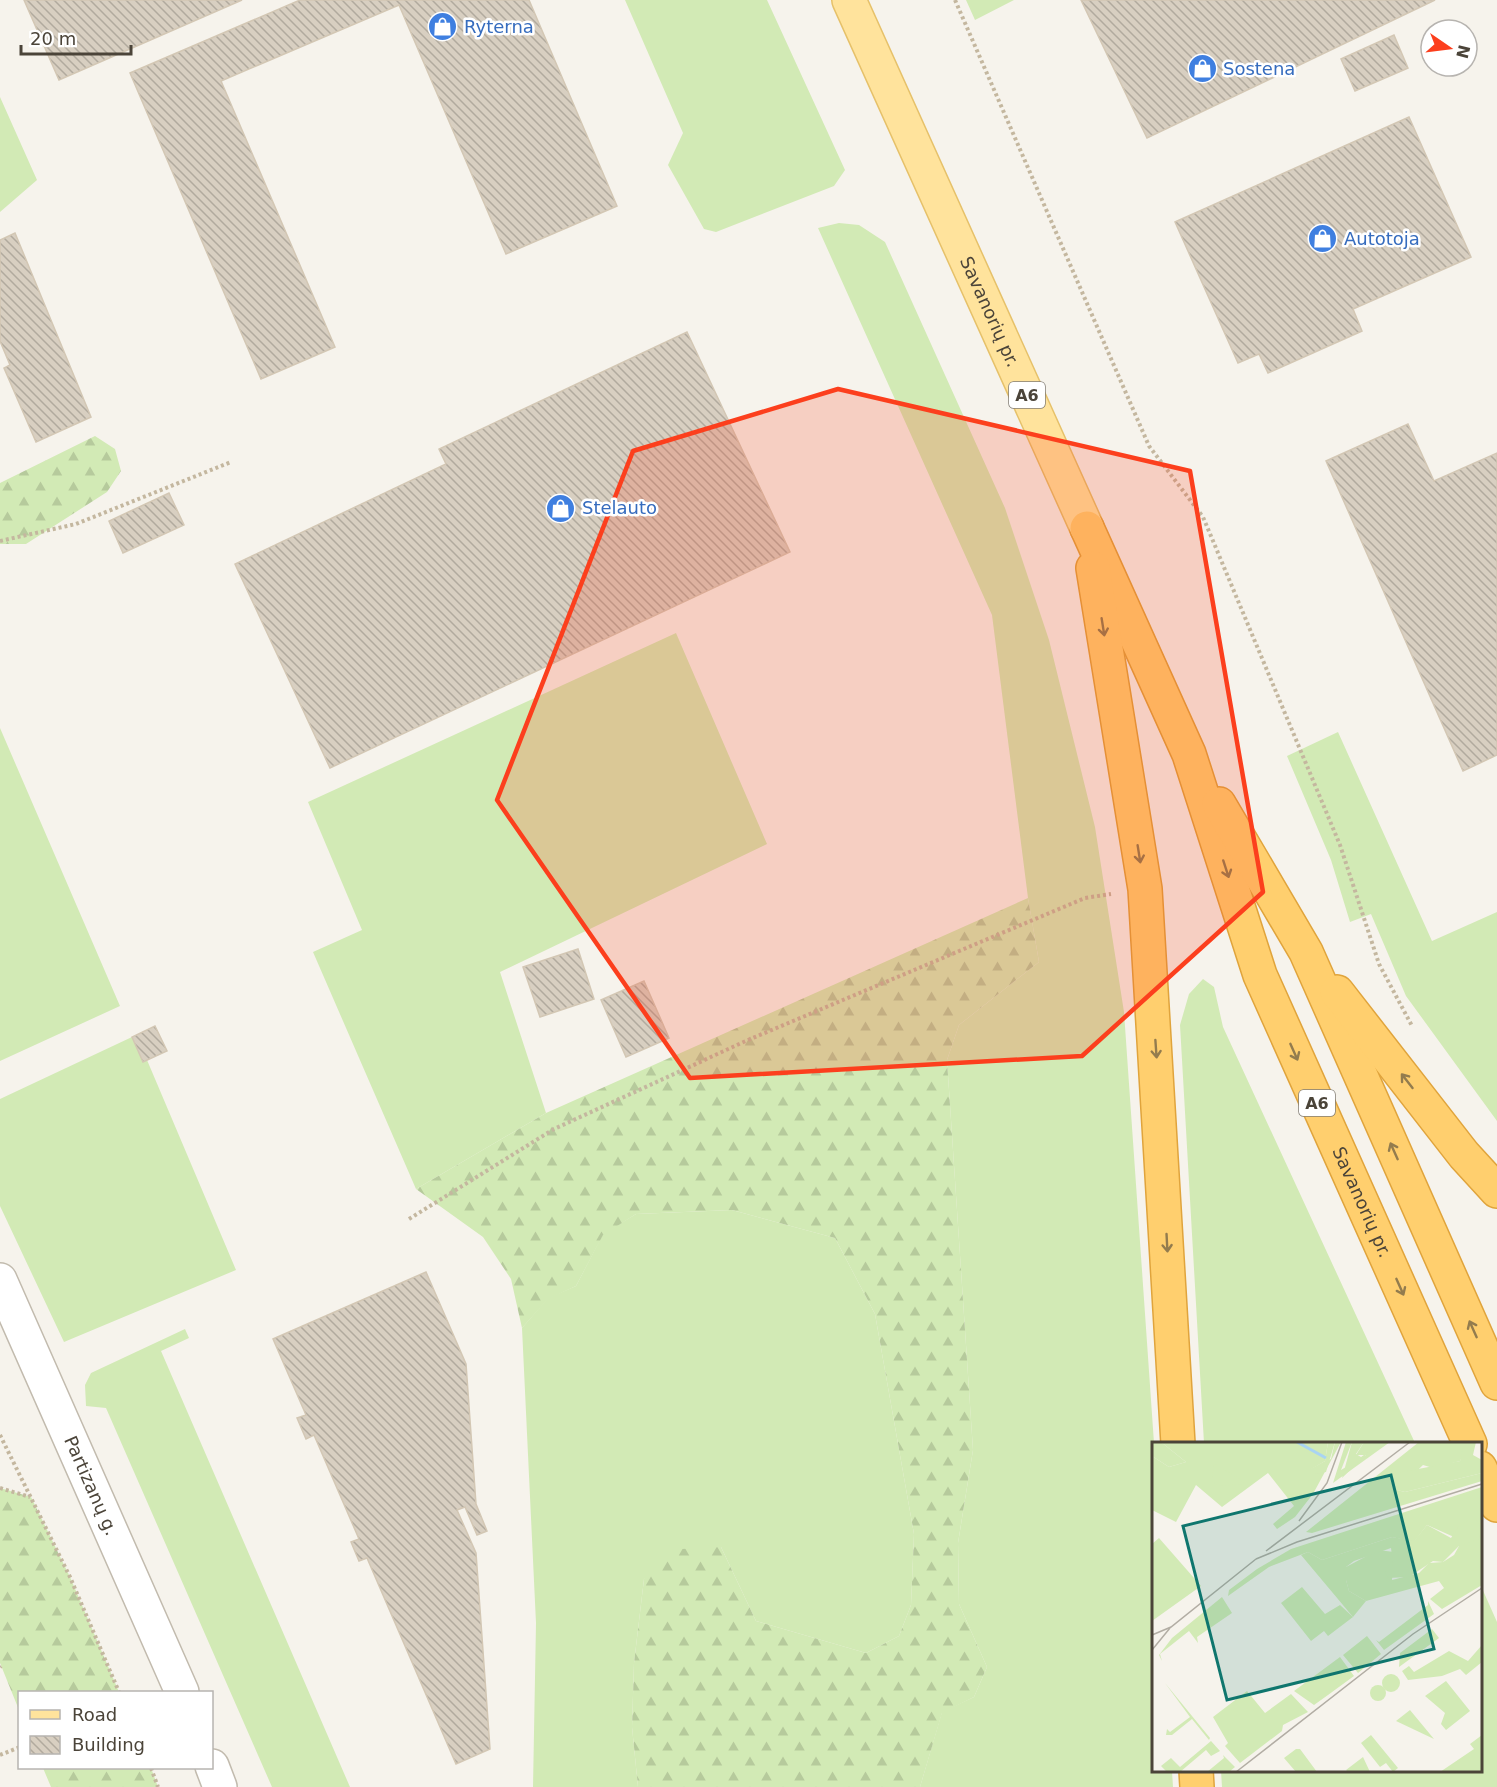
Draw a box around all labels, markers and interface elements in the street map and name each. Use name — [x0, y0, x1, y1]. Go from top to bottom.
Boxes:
shop icon: Ryterna — [427, 11, 459, 43]
place label: Ryterna — [464, 16, 534, 37]
scale bar — [21, 18, 130, 56]
north arrow — [1419, 18, 1479, 78]
text: 20 m — [30, 28, 76, 49]
text: N — [1452, 43, 1474, 60]
shop icon: Sostena — [1186, 53, 1218, 85]
place label: Sostena — [1223, 58, 1295, 79]
shop icon: Autotoja — [1307, 223, 1339, 255]
place label: Autotoja — [1344, 228, 1420, 249]
street label: Savanorių pr. — [956, 253, 1024, 370]
road number: A6 — [1009, 382, 1045, 408]
shop icon: Stelauto — [545, 492, 577, 524]
place label: Stelauto — [582, 497, 657, 518]
one-way arrow — [1097, 617, 1108, 636]
one-way arrow — [1134, 844, 1145, 864]
one-way arrow — [1221, 859, 1232, 878]
one-way arrow — [1150, 1038, 1161, 1058]
one-way arrow — [1289, 1042, 1300, 1060]
one-way arrow — [1400, 1073, 1413, 1089]
road number: A6 — [1299, 1090, 1335, 1116]
street label: Savanorių pr. — [1328, 1143, 1396, 1261]
one-way arrow — [1388, 1143, 1399, 1161]
one-way arrow — [1161, 1233, 1172, 1253]
one-way arrow — [1394, 1278, 1406, 1296]
one-way arrow — [1467, 1321, 1479, 1339]
street label: Partizanų g. — [60, 1433, 123, 1539]
inset map — [1152, 1442, 1482, 1772]
legend — [18, 1691, 213, 1769]
text: Road — [72, 1704, 117, 1725]
text: Building — [72, 1734, 145, 1755]

